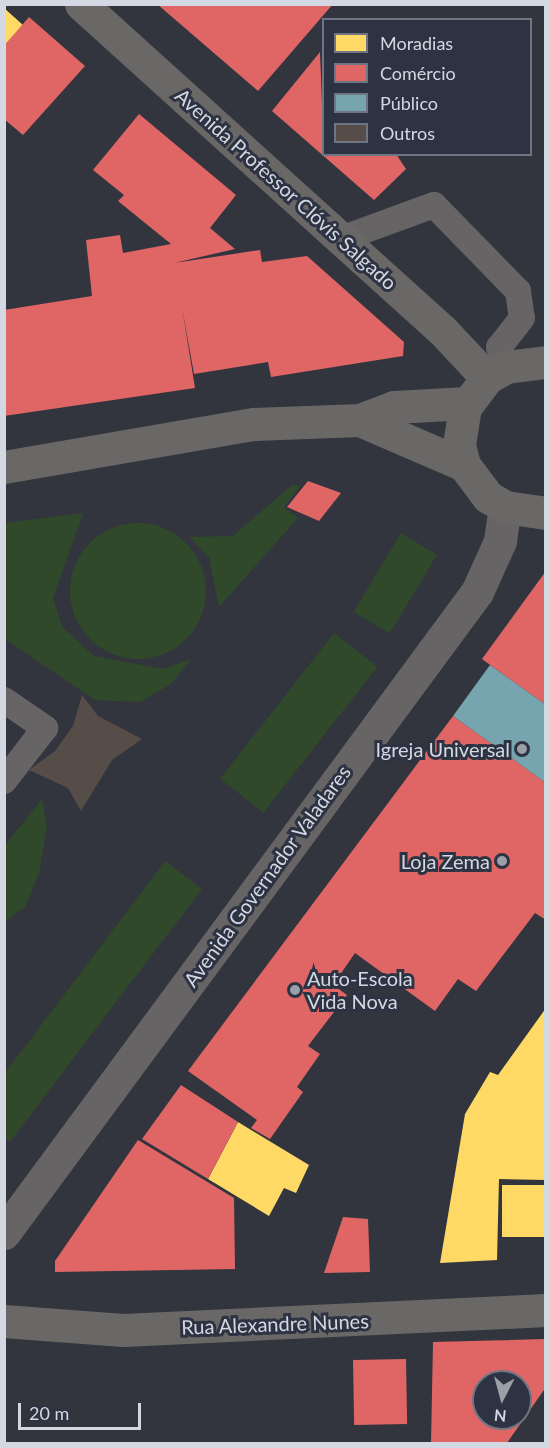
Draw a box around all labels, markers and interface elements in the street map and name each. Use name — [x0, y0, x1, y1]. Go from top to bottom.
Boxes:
legend — [322, 18, 532, 156]
text: Moradias — [380, 32, 453, 54]
text: Comércio — [380, 62, 456, 84]
street label: Avenida Professor Clóvis Salgado — [170, 83, 402, 295]
text: Público — [380, 92, 438, 114]
text: Outros — [380, 122, 435, 144]
place label: Igreja Universal — [376, 737, 510, 761]
marker: Igreja Universal — [515, 742, 529, 756]
street label: Avenida Governador Valadares — [178, 760, 356, 992]
place label: Loja Zema — [401, 849, 490, 873]
marker: Loja Zema — [495, 854, 509, 868]
place label: Auto-Escola Vida Nova — [307, 966, 413, 1013]
marker: Auto-Escola Vida Nova — [288, 983, 302, 997]
street label: Rua Alexandre Nunes — [180, 1309, 370, 1339]
north arrow — [472, 1370, 532, 1430]
scale bar — [21, 1391, 144, 1429]
text: 20 m — [29, 1402, 69, 1424]
text: N — [493, 1406, 507, 1427]

